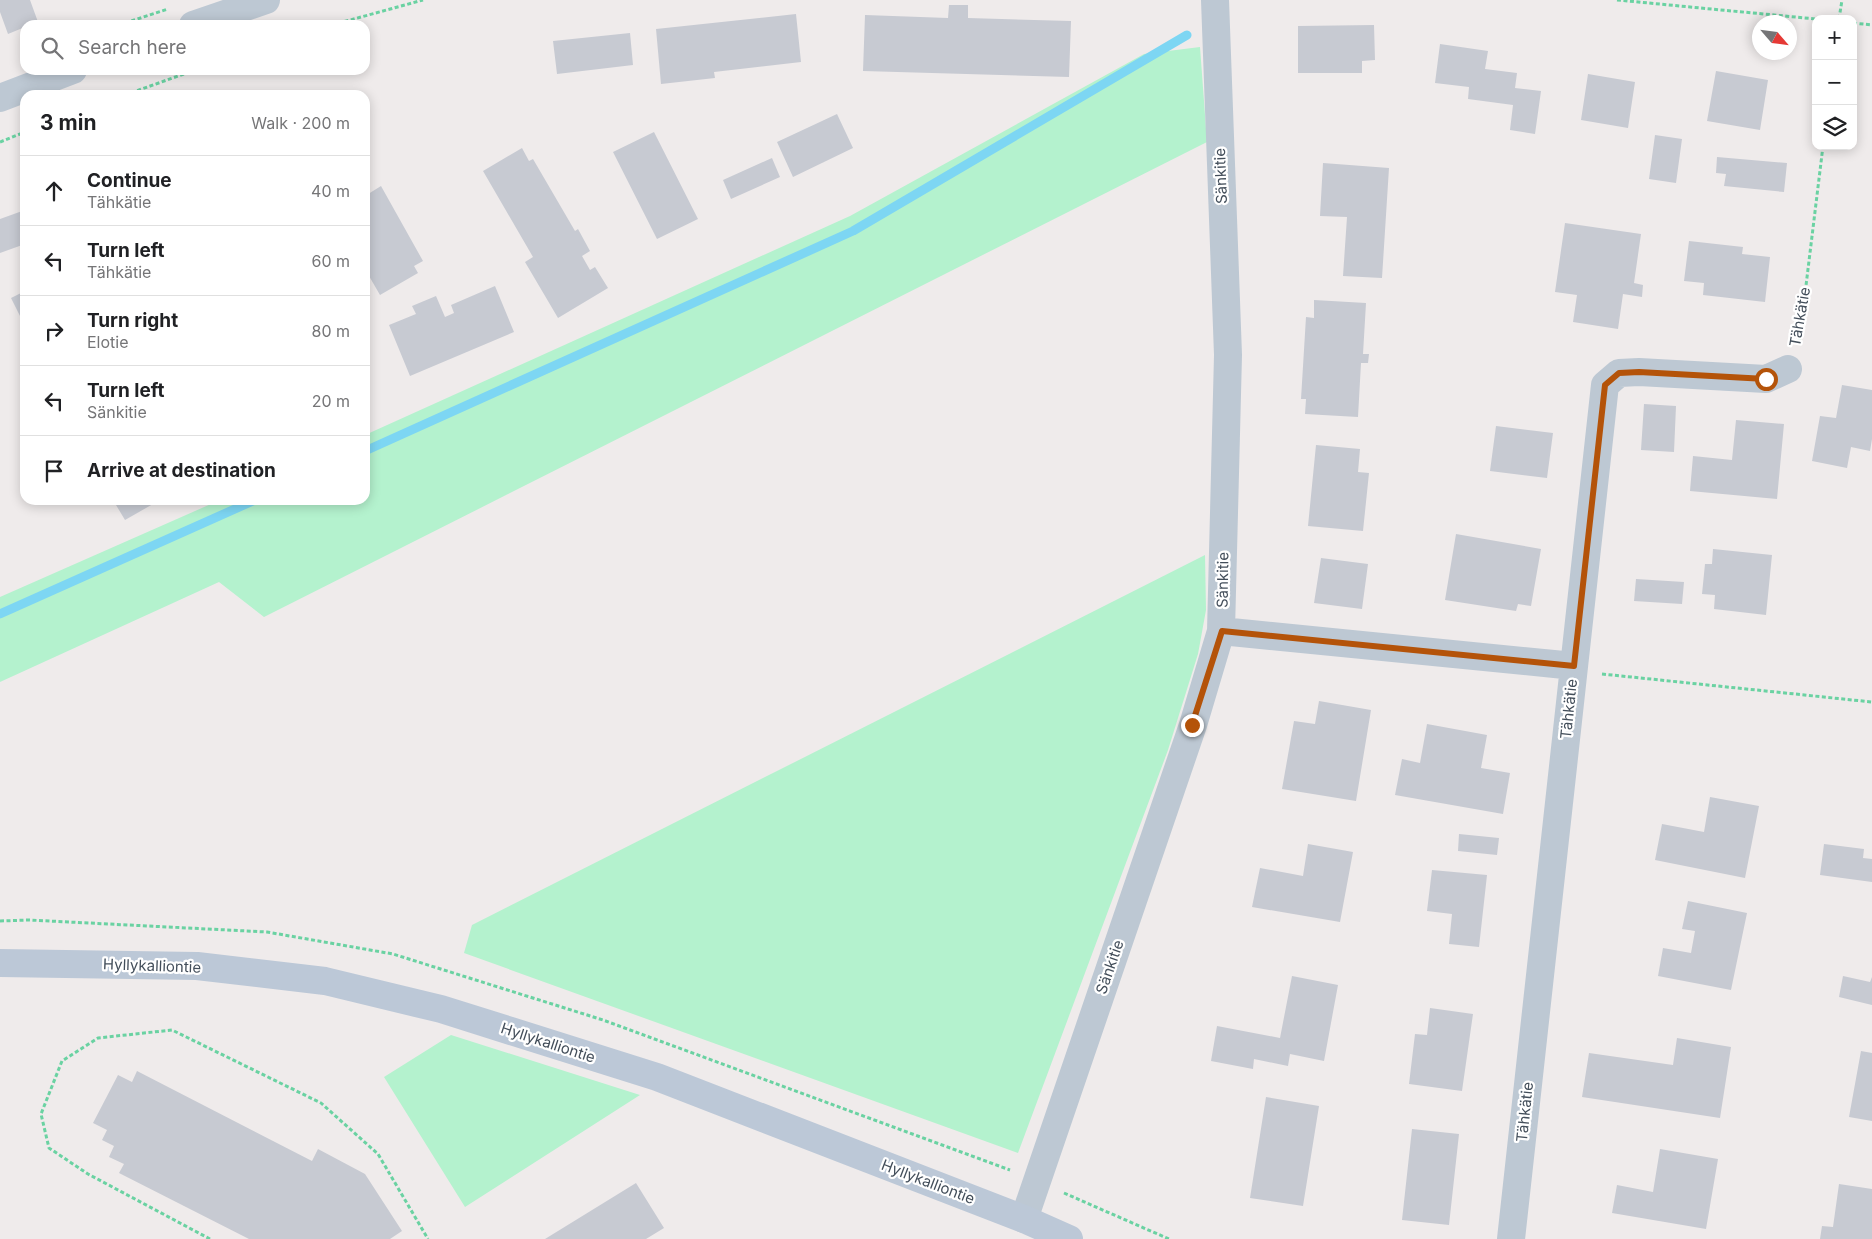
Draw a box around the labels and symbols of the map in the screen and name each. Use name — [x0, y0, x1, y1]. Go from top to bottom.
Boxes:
north arrow — [1752, 15, 1797, 60]
street label: Sänkitie — [1210, 148, 1231, 204]
street label: Tähkätie — [1785, 286, 1814, 348]
route start — [1755, 368, 1778, 391]
street label: Sänkitie — [1213, 552, 1232, 608]
street label: Tähkätie — [1556, 678, 1581, 740]
route end — [1181, 714, 1204, 737]
street label: Sänkitie — [1091, 937, 1128, 996]
street label: Hyllykalliontie — [103, 954, 201, 977]
street label: Hyllykalliontie — [498, 1018, 598, 1067]
street label: Tähkätie — [1512, 1081, 1537, 1143]
street label: Hyllykalliontie — [879, 1155, 977, 1208]

